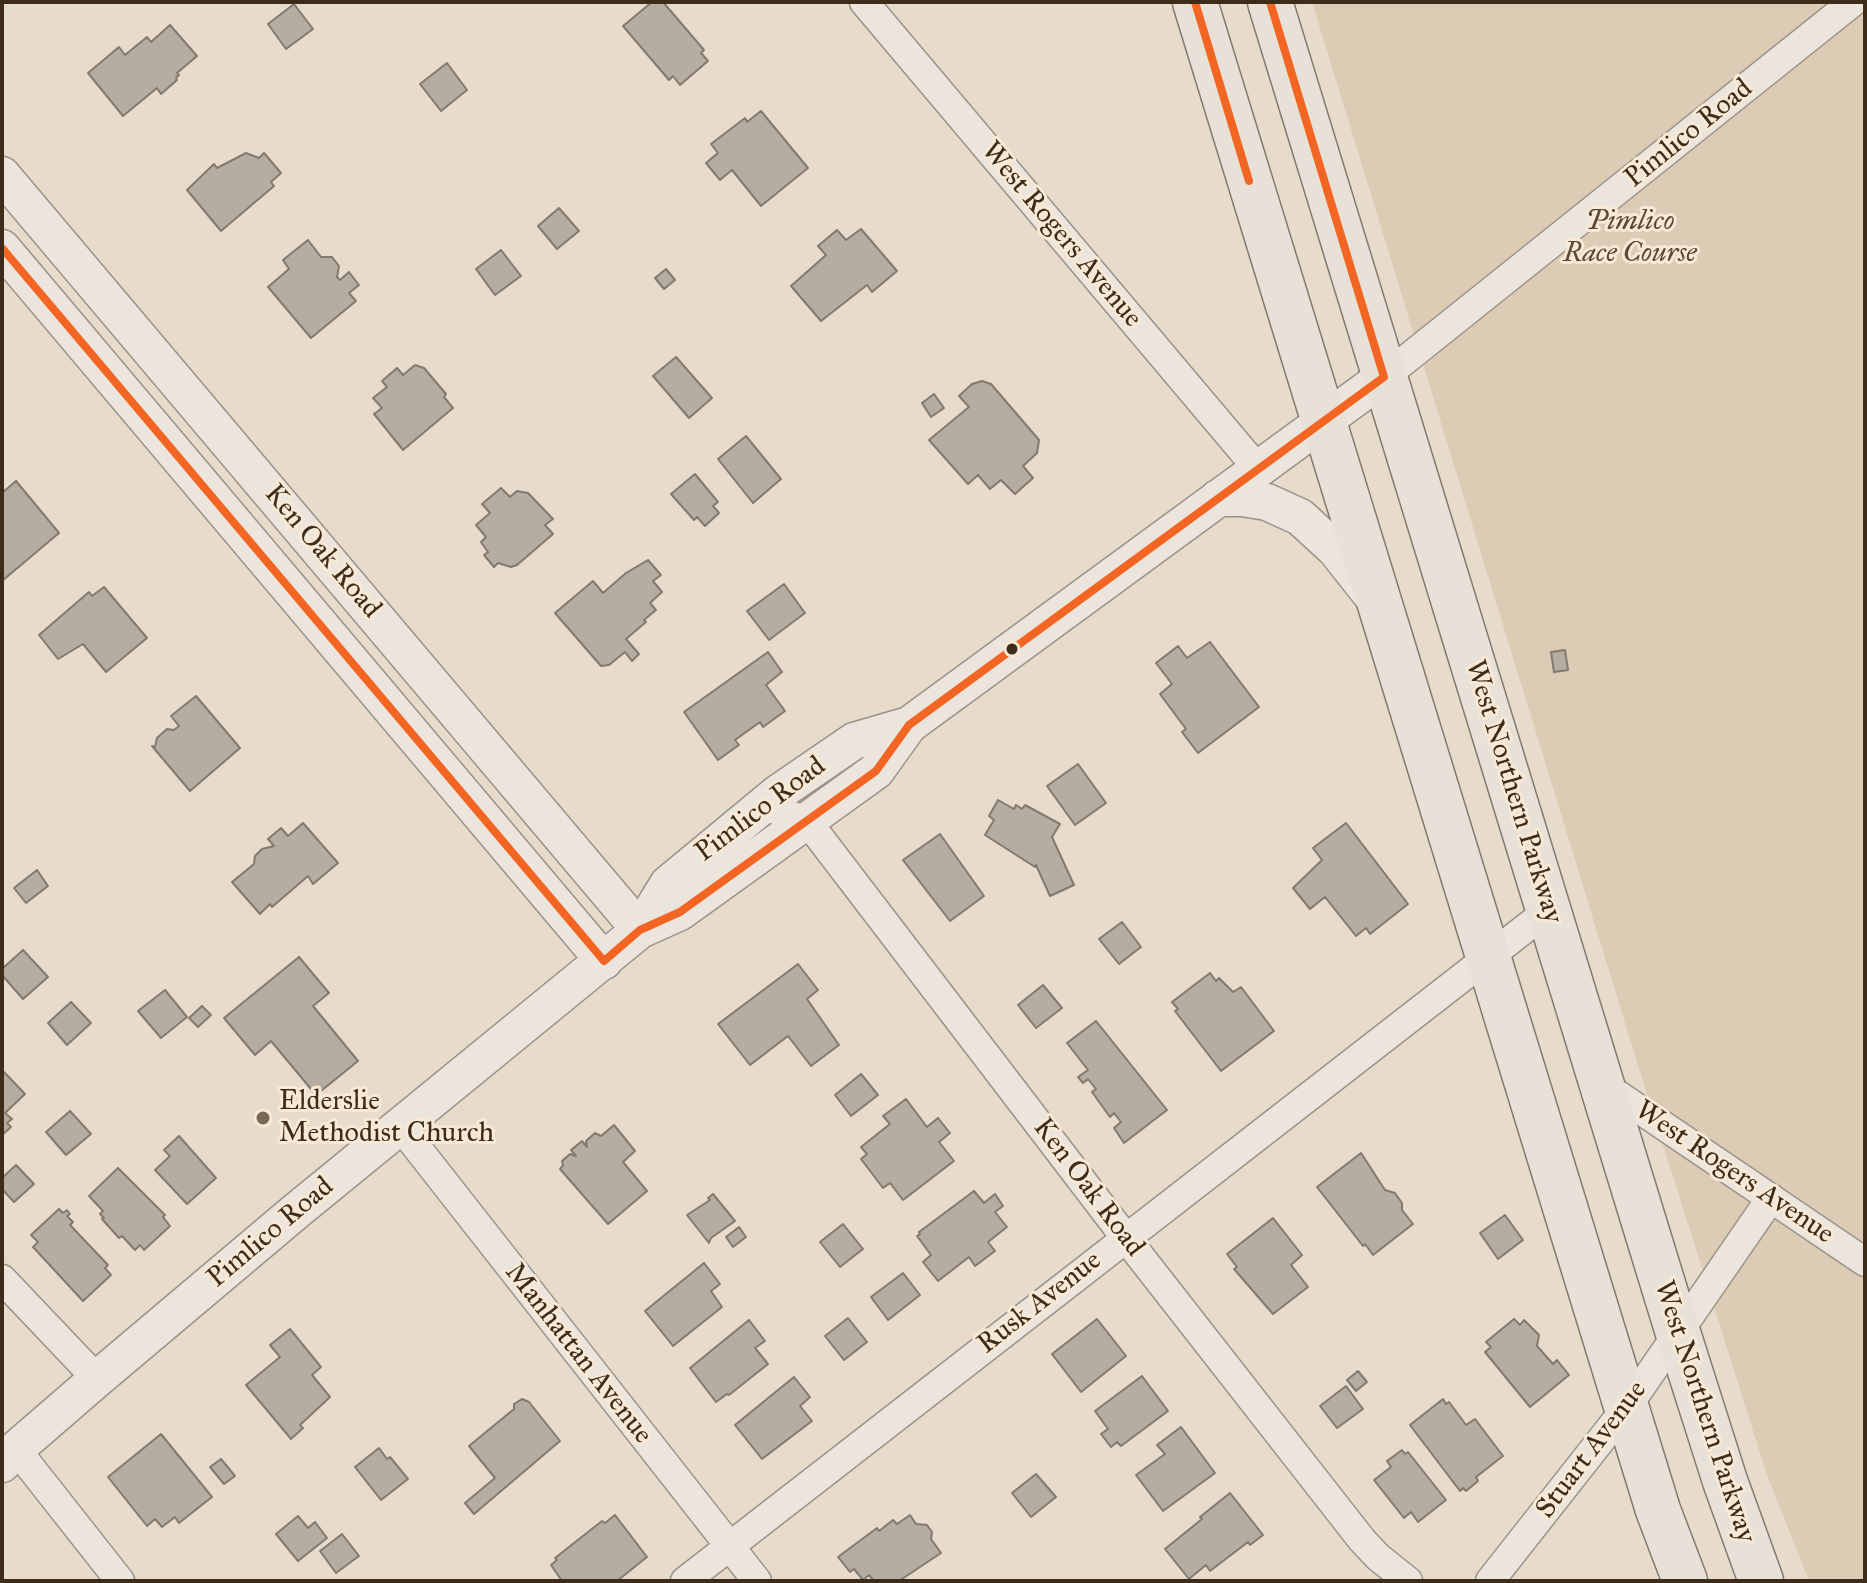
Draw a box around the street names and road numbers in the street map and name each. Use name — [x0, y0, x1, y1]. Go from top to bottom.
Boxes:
street label: Pimlico Road — [1618, 72, 1760, 196]
street label: West Rogers Avenue — [973, 135, 1149, 335]
street label: Ken Oak Road — [256, 478, 388, 626]
street label: West Northern Parkway — [1457, 656, 1569, 928]
street label: Pimlico Road — [689, 750, 833, 870]
street label: West Rogers Avenue — [1628, 1094, 1840, 1252]
street label: Ken Oak Road — [1025, 1112, 1151, 1264]
street label: Pimlico Road — [201, 1171, 341, 1295]
street label: Rusk Avenue — [972, 1244, 1108, 1362]
street label: Manhattan Avenue — [497, 1257, 659, 1451]
street label: West Northern Parkway — [1646, 1277, 1762, 1547]
street label: Stuart Avenue — [1529, 1375, 1655, 1525]

